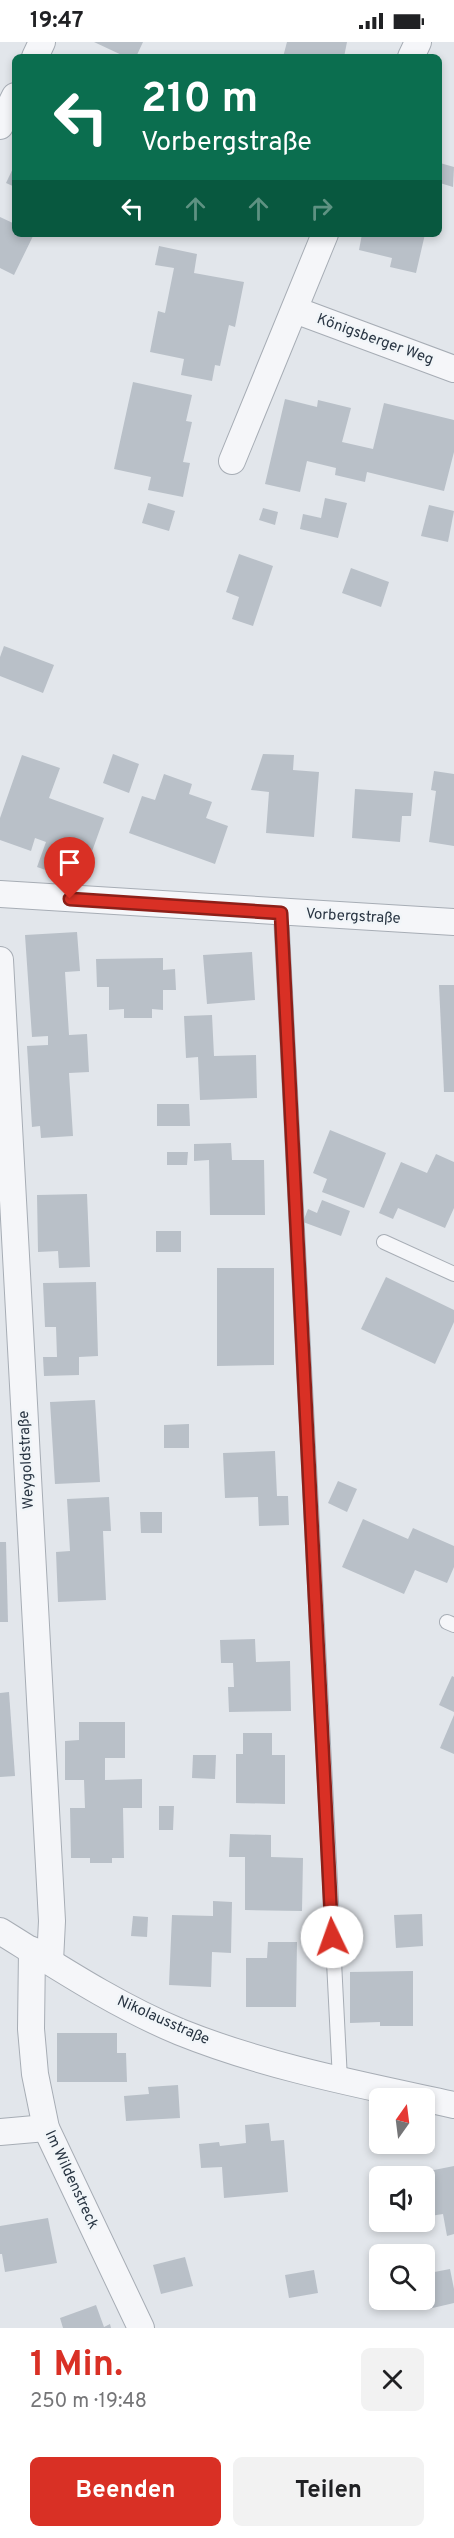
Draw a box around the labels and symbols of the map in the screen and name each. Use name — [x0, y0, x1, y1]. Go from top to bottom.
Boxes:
street label: Königsberger Weg — [314, 310, 436, 370]
pin — [44, 837, 95, 899]
street label: Vorbergstraße — [305, 905, 401, 929]
street label: Weygoldstraße — [15, 1410, 39, 1510]
position arrow — [300, 1905, 364, 1969]
street label: Nikolausstraße — [114, 1992, 212, 2050]
north arrow — [369, 2088, 435, 2154]
street label: Im Wildenstreck — [40, 2128, 102, 2232]

